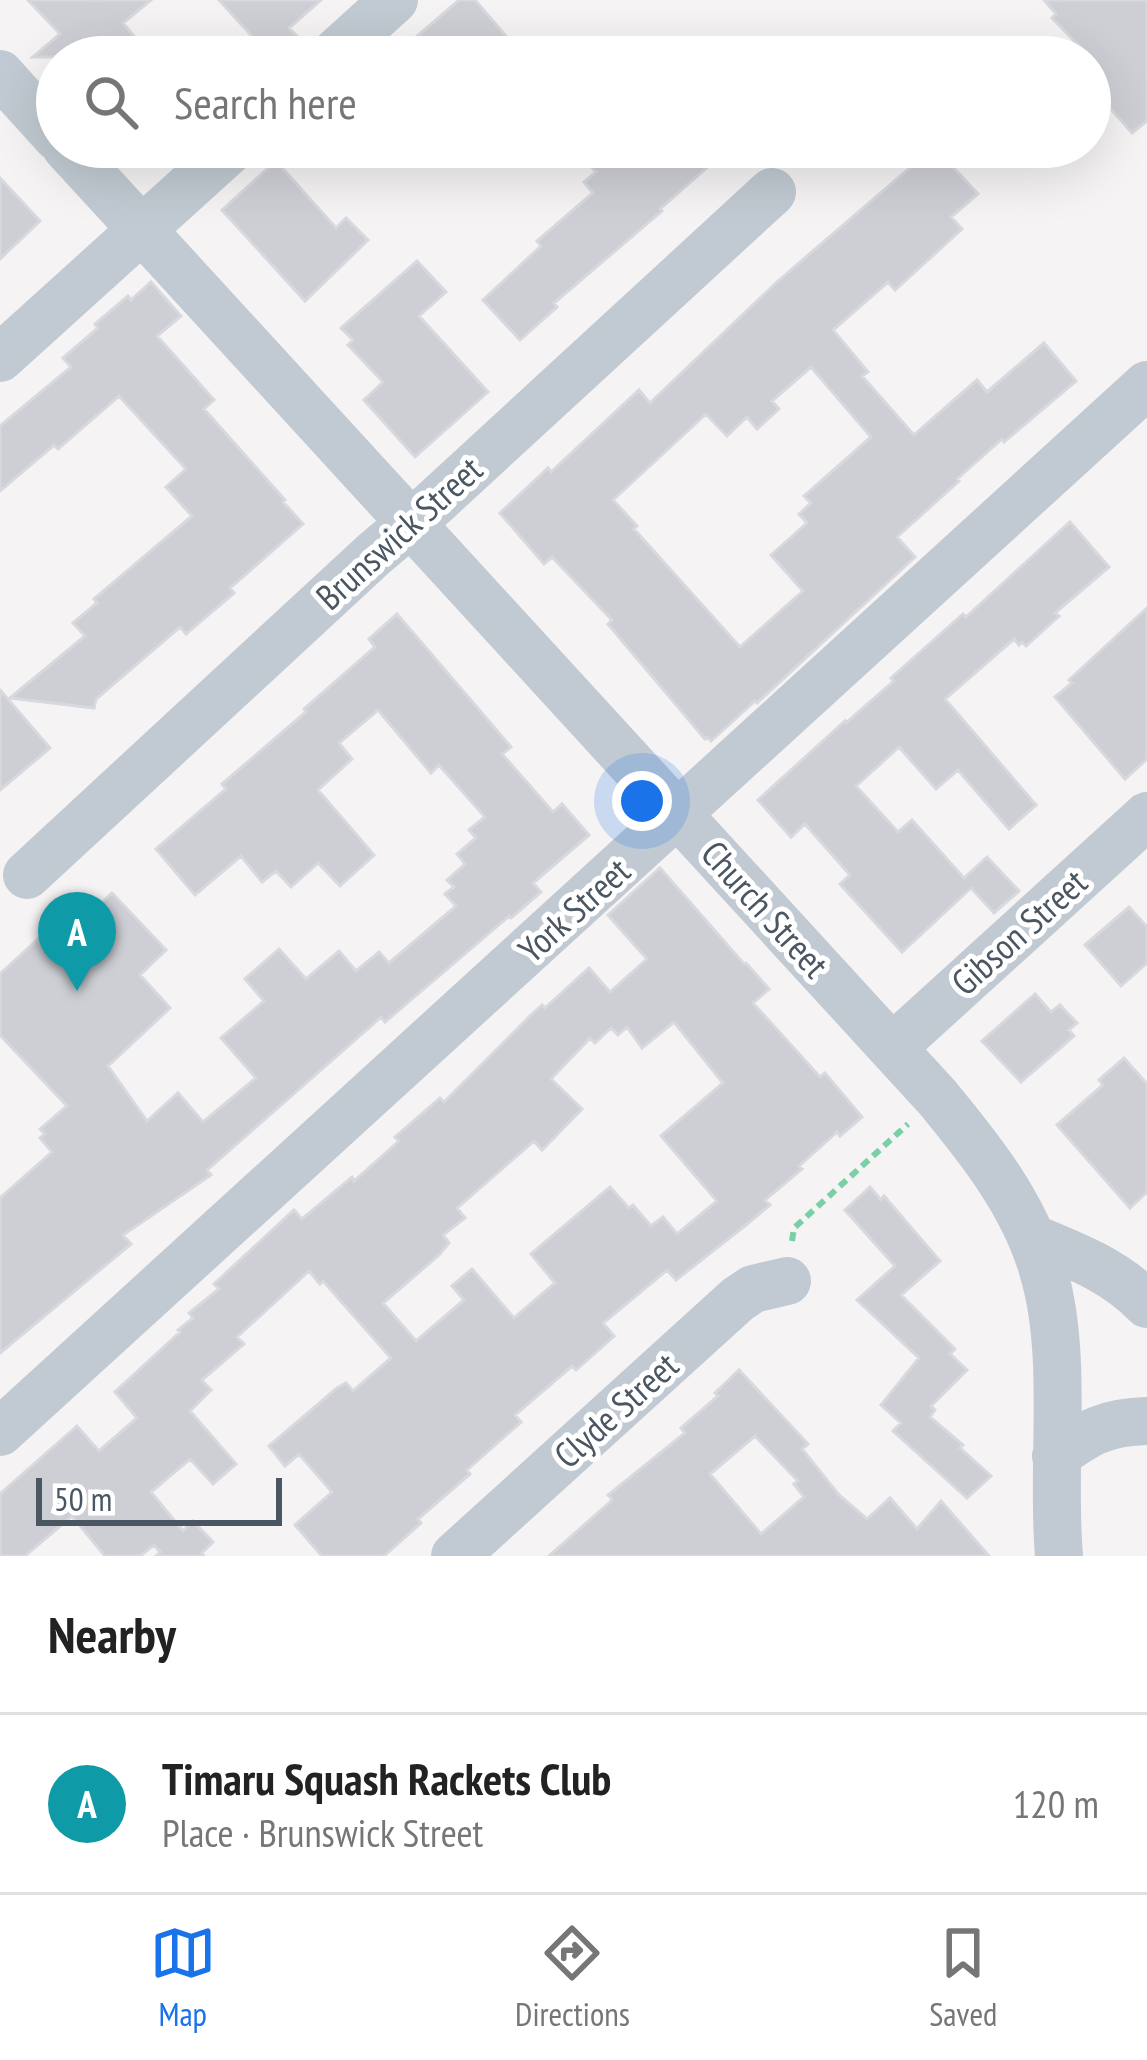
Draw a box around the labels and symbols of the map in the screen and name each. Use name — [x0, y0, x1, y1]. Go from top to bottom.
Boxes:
street label: Brunswick Street — [306, 446, 492, 620]
your location — [612, 771, 672, 831]
street label: Church Street — [691, 830, 839, 987]
street label: York Street — [508, 847, 639, 972]
street label: Gibson Street — [941, 858, 1096, 1005]
pin: A — [38, 892, 116, 991]
street label: Clyde Street — [544, 1342, 688, 1478]
scale bar — [36, 1472, 282, 1525]

